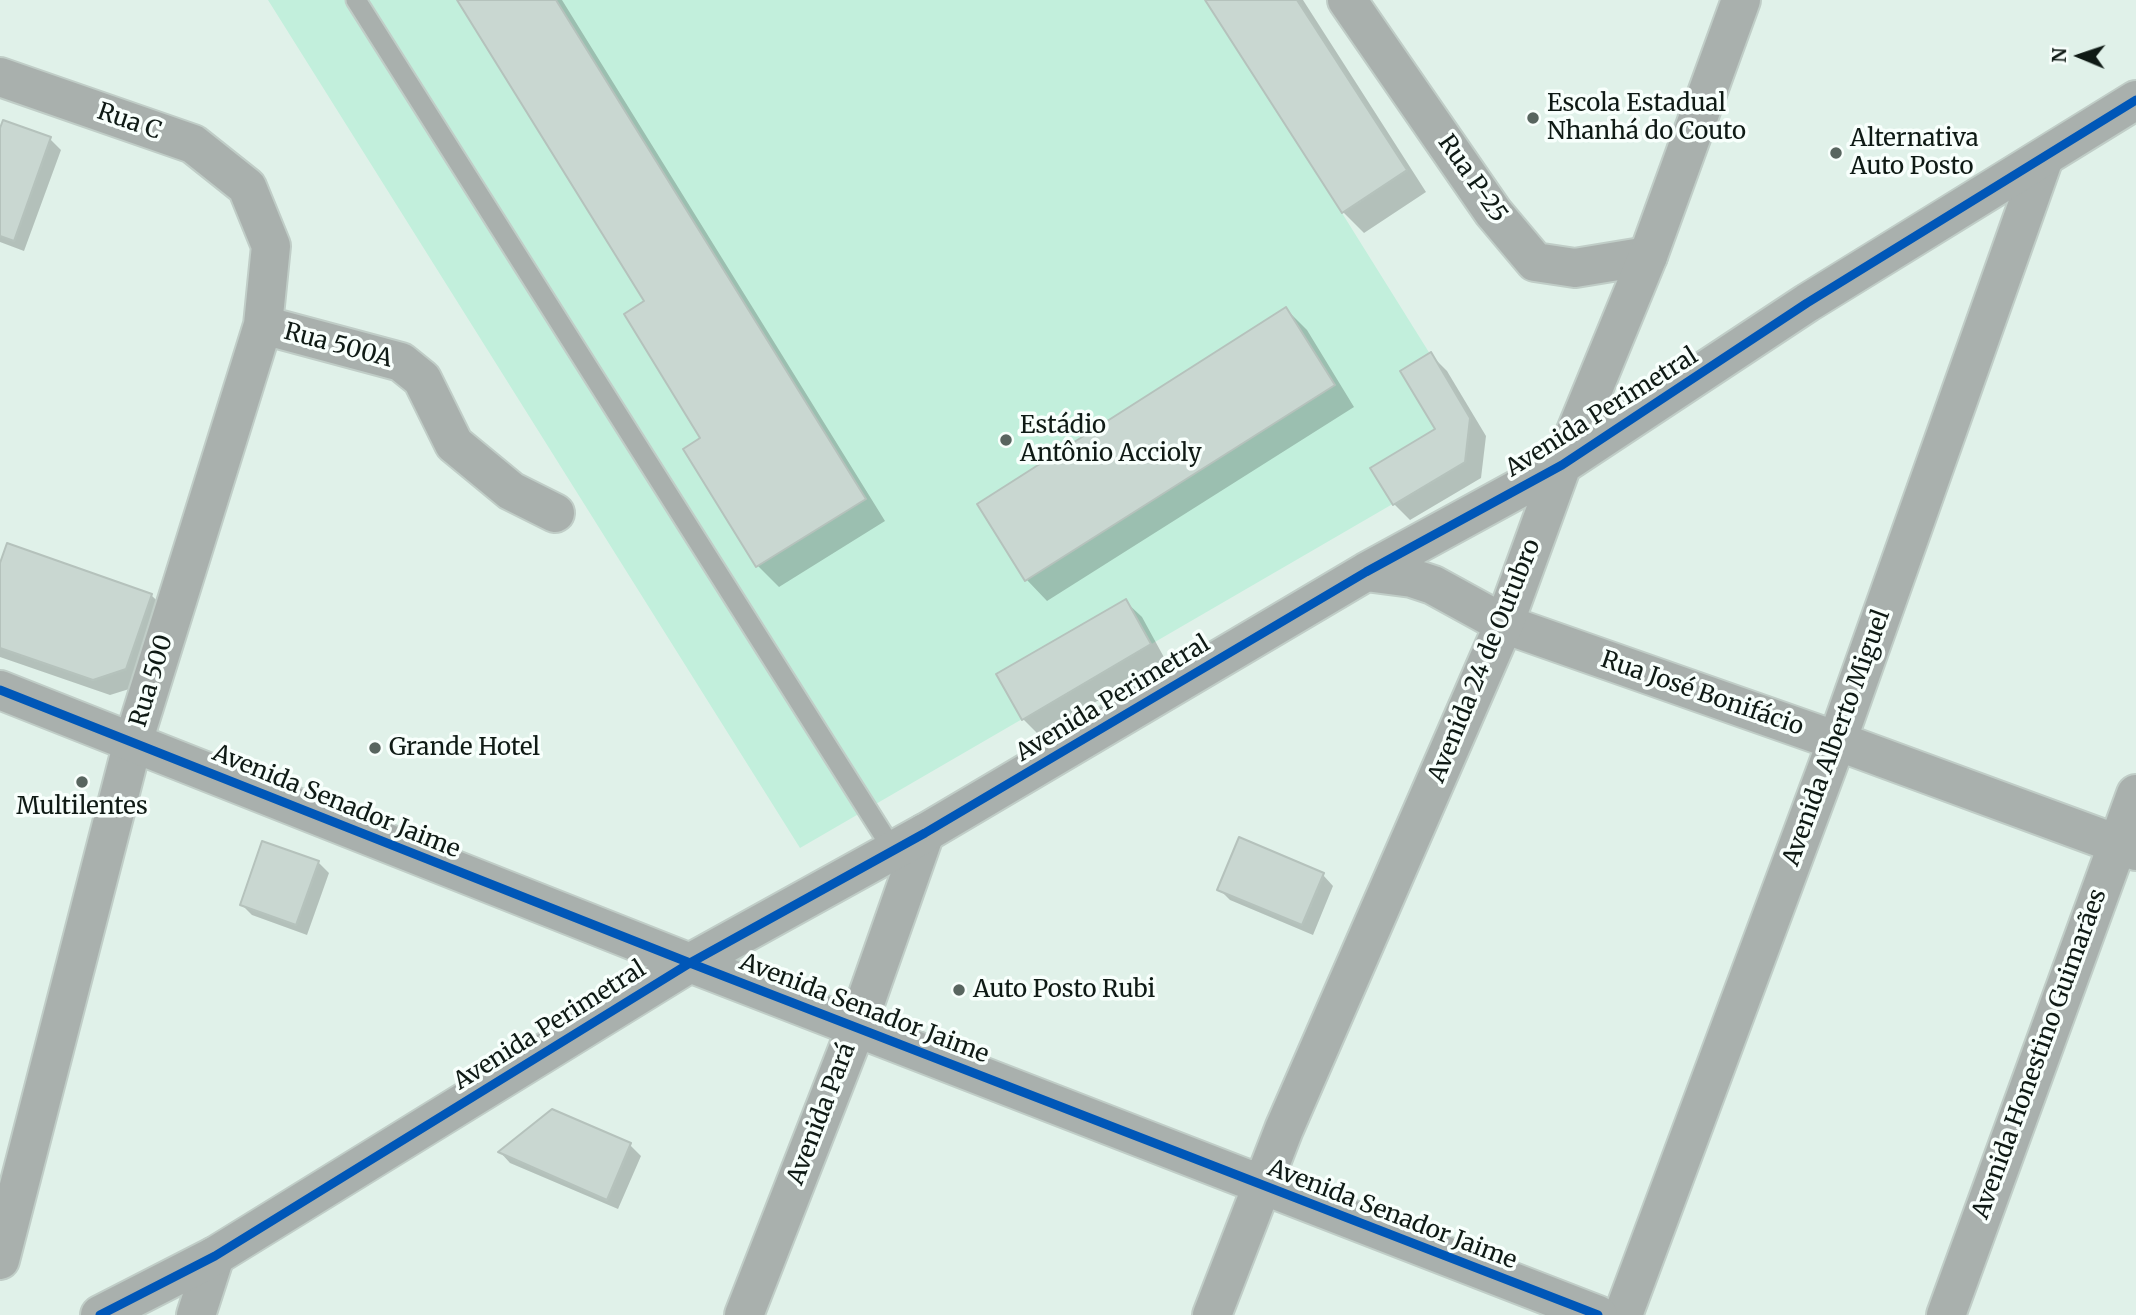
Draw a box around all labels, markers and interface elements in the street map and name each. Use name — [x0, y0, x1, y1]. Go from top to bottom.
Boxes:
north arrow — [2045, 21, 2115, 91]
text: N — [2047, 47, 2071, 63]
place label: Escola Estadual Nhanhá do Couto — [1547, 90, 1746, 146]
street label: Rua C — [93, 98, 165, 146]
marker: Escola Estadual Nhanhá do Couto — [1525, 110, 1541, 126]
place label: Alternativa Auto Posto — [1850, 125, 1979, 181]
street label: Rua P-25 — [1431, 130, 1513, 228]
marker: Alternativa Auto Posto — [1828, 145, 1844, 161]
street label: Rua 500A — [281, 318, 395, 374]
street label: Avenida Perimetral — [1501, 342, 1703, 484]
place label: Estádio Antônio Accioly — [1020, 412, 1202, 468]
marker: Estádio Antônio Accioly — [998, 432, 1014, 448]
street label: Avenida 24 de Outubro — [1423, 535, 1547, 787]
street label: Avenida Alberto Miguel — [1777, 606, 1897, 870]
street label: Avenida Perimetral — [1011, 630, 1215, 768]
street label: Rua 500 — [124, 631, 180, 731]
street label: Rua José Bonifácio — [1597, 646, 1807, 742]
place label: Grande Hotel — [389, 734, 540, 762]
street label: Avenida Senador Jaime — [208, 739, 464, 865]
marker: Grande Hotel — [367, 740, 383, 756]
marker: Multilentes — [74, 774, 90, 790]
place label: Multilentes — [16, 793, 148, 821]
street label: Avenida Honestino Guimarães — [1967, 885, 2113, 1223]
street label: Avenida Senador Jaime — [735, 948, 993, 1070]
street label: Avenida Perimetral — [449, 955, 651, 1097]
place label: Auto Posto Rubi — [973, 976, 1155, 1004]
marker: Auto Posto Rubi — [951, 982, 967, 998]
street label: Avenida Pará — [782, 1039, 862, 1189]
street label: Avenida Senador Jaime — [1263, 1154, 1521, 1276]

